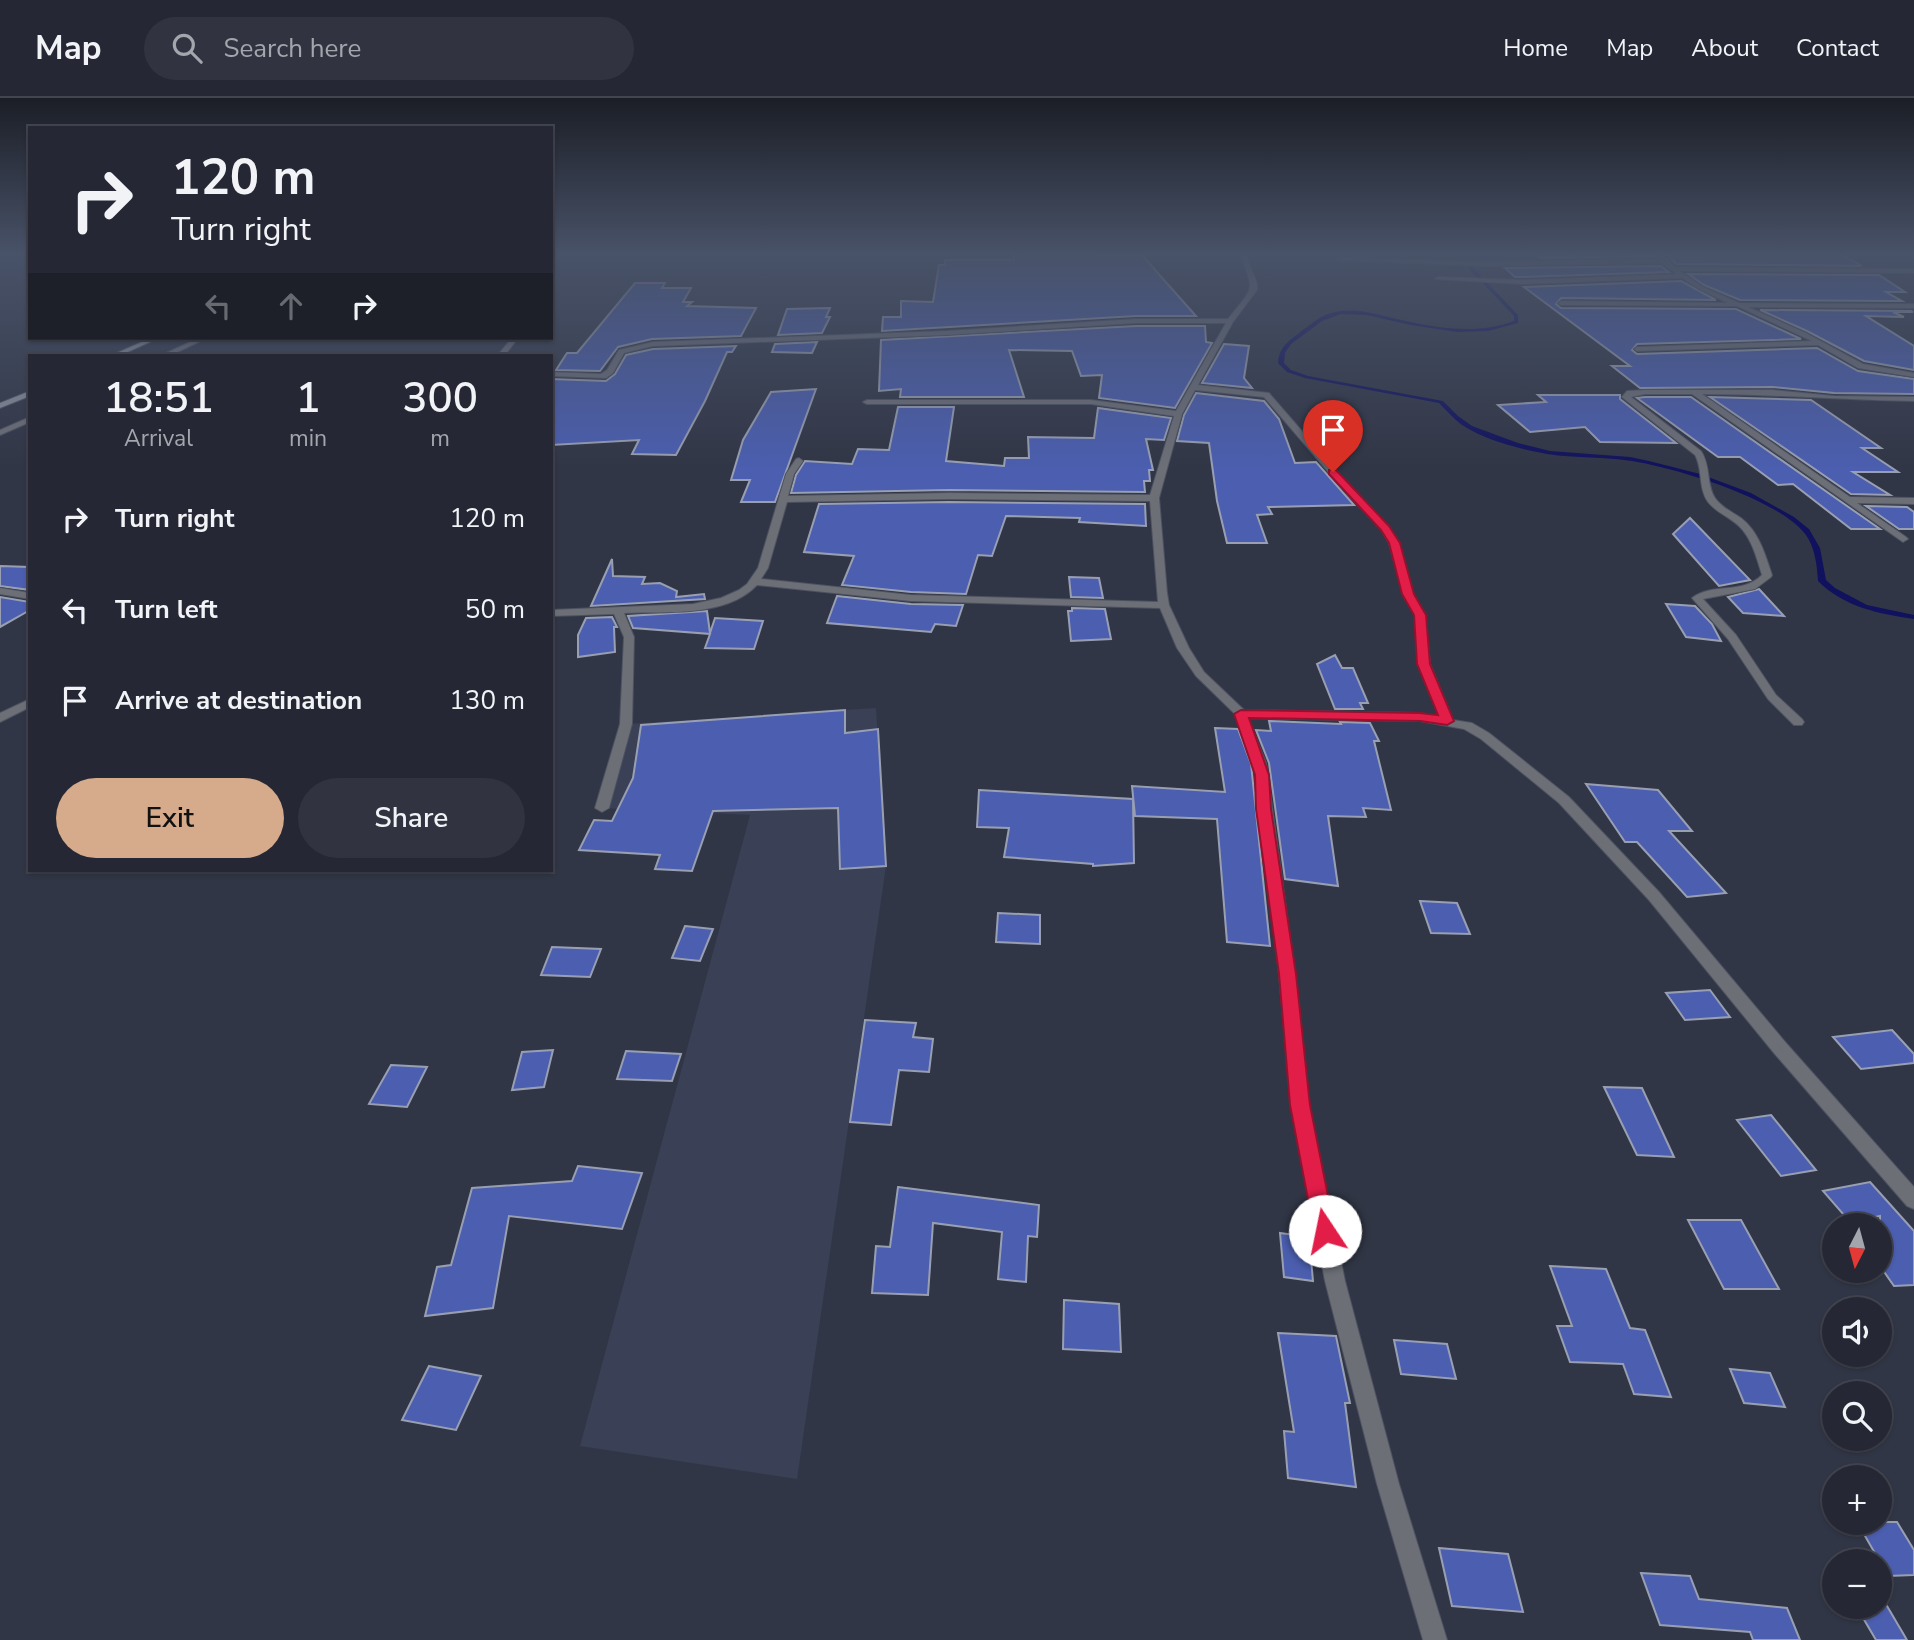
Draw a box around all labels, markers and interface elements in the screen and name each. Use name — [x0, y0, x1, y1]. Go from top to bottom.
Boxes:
search box — [144, 17, 634, 80]
text: Map — [35, 26, 102, 71]
icon: search — [168, 29, 206, 67]
text: Search here — [224, 31, 361, 66]
text: Home — [1503, 32, 1568, 64]
text: Map — [1606, 32, 1653, 64]
text: About — [1691, 32, 1758, 64]
text: Contact — [1796, 32, 1879, 64]
text: 120 m — [171, 144, 315, 211]
icon: right — [56, 154, 147, 245]
text: Turn right — [171, 208, 311, 251]
icon: left — [199, 287, 237, 325]
icon: ahead — [272, 287, 310, 325]
icon: right — [345, 287, 383, 325]
text: 18:51 — [103, 370, 214, 427]
text: 1 — [295, 370, 321, 427]
text: 300 — [402, 370, 478, 427]
pin — [1303, 400, 1363, 472]
icon: arrive — [1314, 411, 1352, 449]
text: Arrival — [124, 423, 193, 454]
text: min — [289, 423, 327, 454]
text: m — [430, 423, 450, 454]
icon: right — [56, 500, 94, 538]
text: Turn right — [115, 501, 234, 536]
text: 120 m — [449, 501, 525, 536]
icon: left — [56, 591, 94, 629]
text: Turn left — [115, 592, 218, 627]
text: 50 m — [465, 592, 525, 627]
icon: arrive — [56, 682, 94, 720]
text: Arrive at destination — [115, 683, 362, 718]
text: 130 m — [449, 683, 525, 718]
button: Exit — [56, 778, 284, 858]
button: Share — [298, 778, 525, 858]
position arrow — [1288, 1194, 1362, 1268]
north arrow — [1822, 1213, 1892, 1283]
map controls — [1822, 1213, 1892, 1619]
button: sound — [1822, 1297, 1892, 1367]
button: search — [1822, 1381, 1892, 1451]
button: + — [1822, 1465, 1892, 1535]
button: − — [1822, 1549, 1892, 1619]

